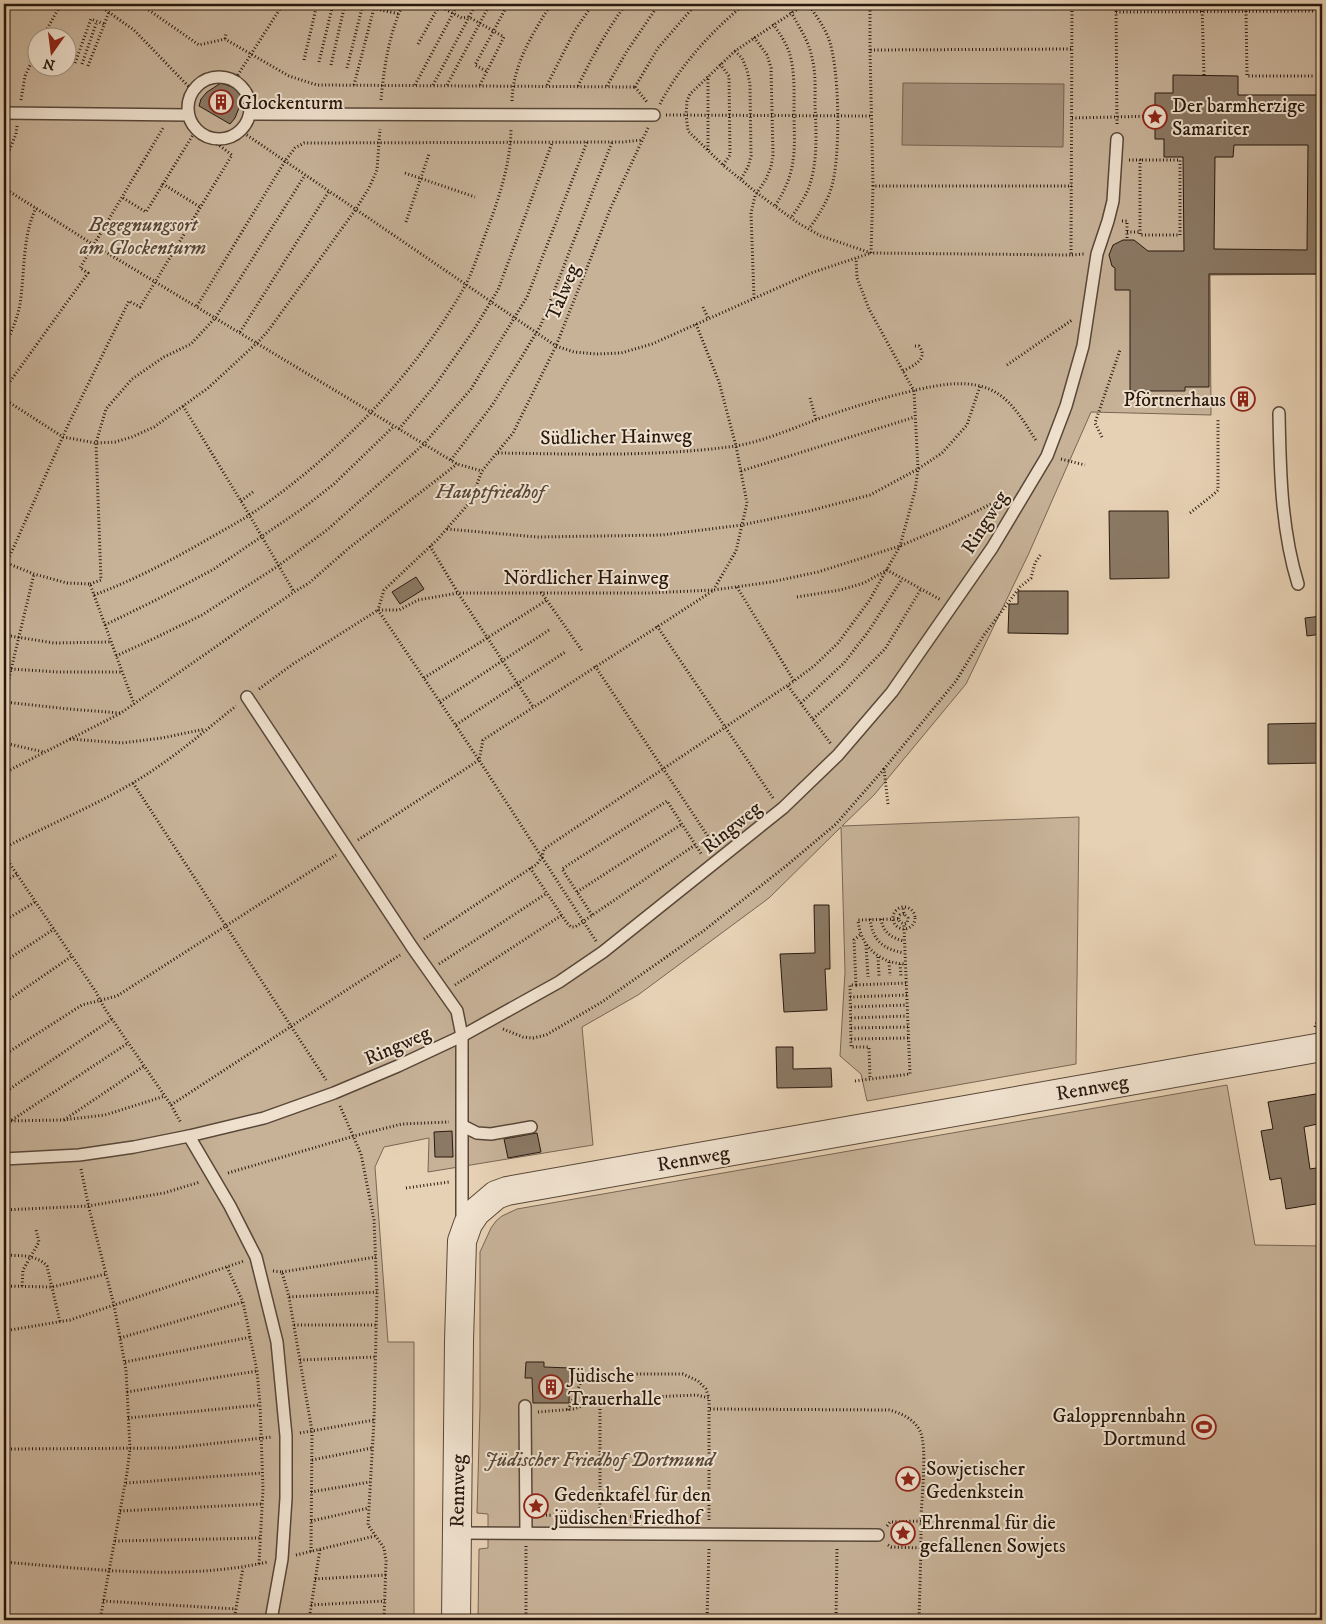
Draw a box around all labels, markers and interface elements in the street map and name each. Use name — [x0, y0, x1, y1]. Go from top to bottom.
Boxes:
north arrow — [28, 28, 78, 78]
text: N — [41, 53, 57, 74]
building icon: Glockenturm — [208, 89, 234, 115]
place label: Glockenturm — [238, 91, 343, 116]
place label: Der barmherzige Samariter — [1172, 94, 1305, 142]
place icon: Der barmherzige Samariter — [1142, 104, 1168, 130]
park label: Begegnungsort am Glockenturm — [79, 213, 206, 261]
street label: Talweg — [541, 261, 586, 324]
building icon: Pförtnerhaus — [1230, 386, 1256, 412]
place label: Pförtnerhaus — [1123, 388, 1226, 413]
street label: Südlicher Hainweg — [540, 424, 692, 451]
park label: Hauptfriedhof — [434, 480, 549, 505]
street label: Ringweg — [956, 486, 1015, 559]
street label: Nördlicher Hainweg — [504, 566, 669, 591]
street label: Ringweg — [697, 796, 767, 860]
street label: Ringweg — [361, 1021, 435, 1072]
street label: Rennweg — [1054, 1070, 1131, 1107]
street label: Rennweg — [655, 1141, 732, 1178]
place label: Jüdische Trauerhalle — [566, 1364, 662, 1412]
building icon: Jüdische Trauerhalle — [538, 1374, 564, 1400]
place label: Galopprennbahn Dortmund — [1052, 1404, 1187, 1452]
sports icon: Galopprennbahn Dortmund — [1191, 1414, 1217, 1440]
park label: Jüdischer Friedhof Dortmund — [484, 1448, 718, 1473]
street label: Rennweg — [445, 1454, 472, 1528]
place label: Sowjetischer Gedenkstein — [926, 1457, 1026, 1505]
place icon: Sowjetischer Gedenkstein — [895, 1466, 921, 1492]
place label: Gedenktafel für den jüdischen Friedhof — [551, 1483, 712, 1531]
place icon: Gedenktafel für den jüdischen Friedhof — [523, 1493, 549, 1519]
place label: Ehrenmal für die gefallenen Sowjets — [920, 1511, 1066, 1559]
place icon: Ehrenmal für die gefallenen Sowjets — [890, 1520, 916, 1546]

